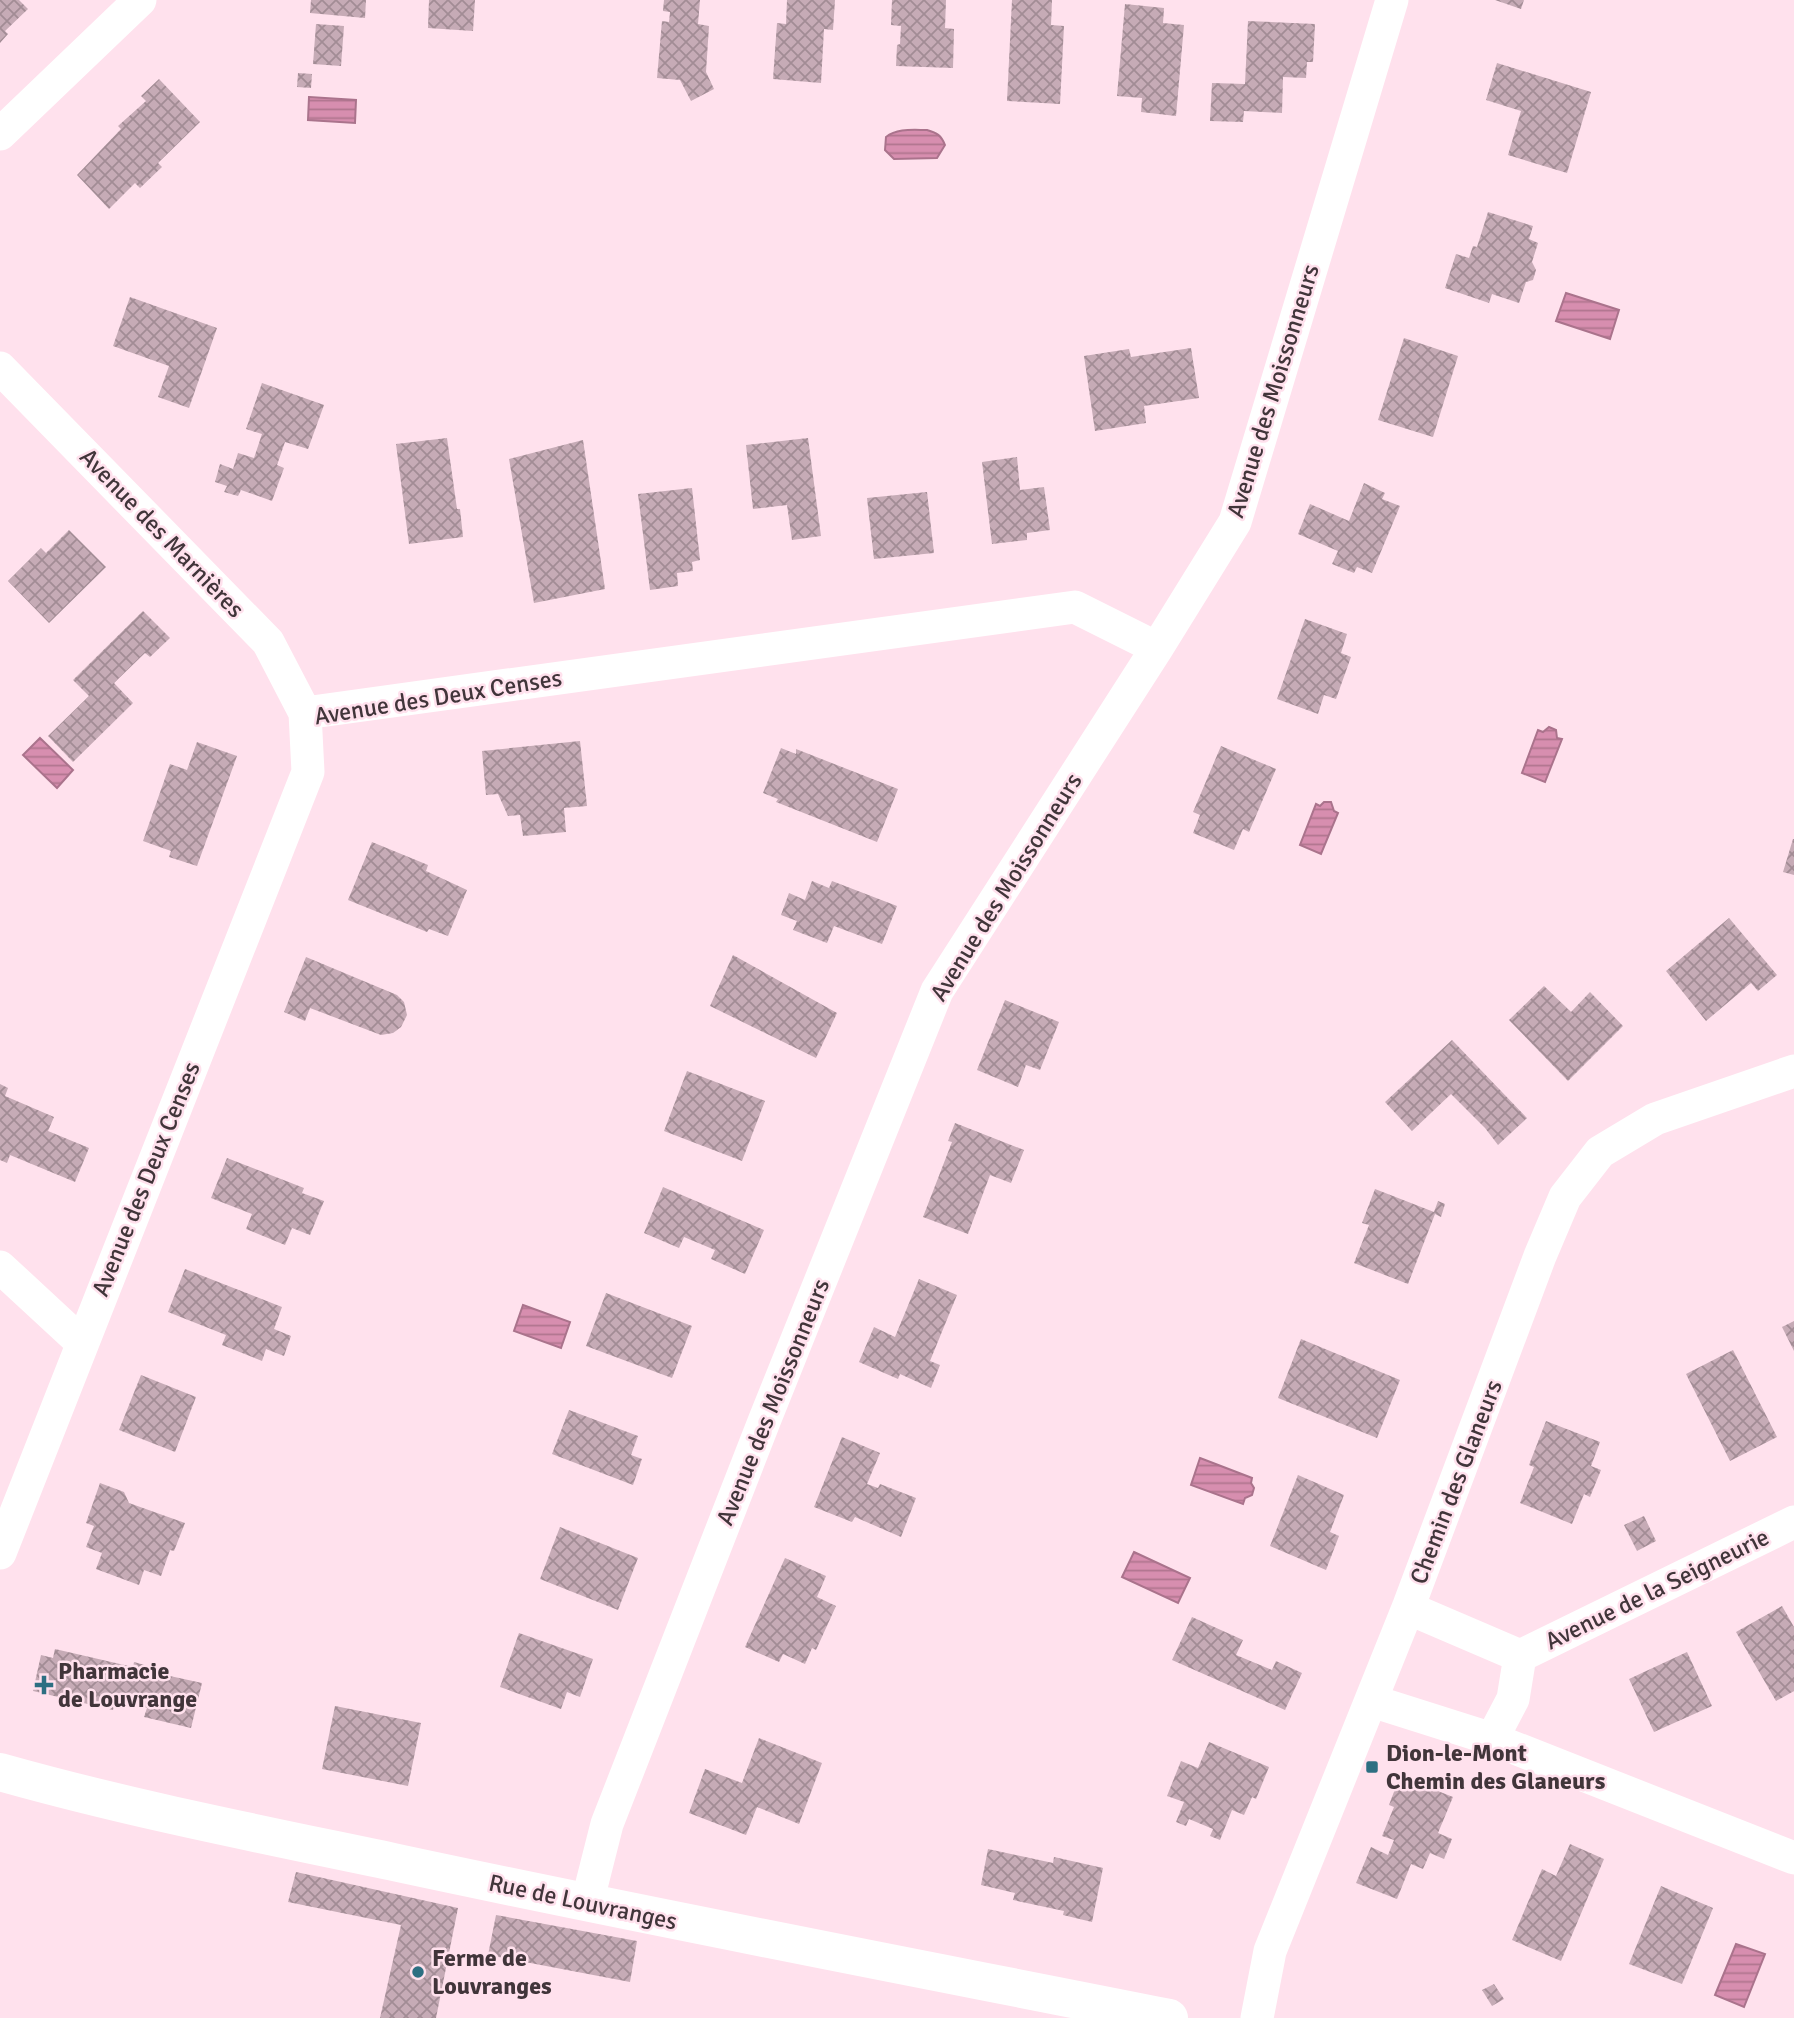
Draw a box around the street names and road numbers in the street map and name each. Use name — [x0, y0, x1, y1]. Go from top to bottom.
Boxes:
street label: Avenue des Moissonneurs — [1220, 261, 1326, 521]
street label: Avenue des Marnières — [73, 442, 251, 624]
street label: Avenue des Deux Censes — [312, 663, 564, 731]
street label: Avenue des Moissonneurs — [923, 767, 1089, 1007]
street label: Avenue des Deux Censes — [85, 1057, 207, 1301]
street label: Avenue des Moissonneurs — [710, 1274, 836, 1530]
street label: Chemin des Glaneurs — [1403, 1376, 1509, 1588]
street label: Avenue de la Seigneurie — [1540, 1522, 1774, 1656]
street label: Rue de Louvranges — [486, 1867, 680, 1937]

